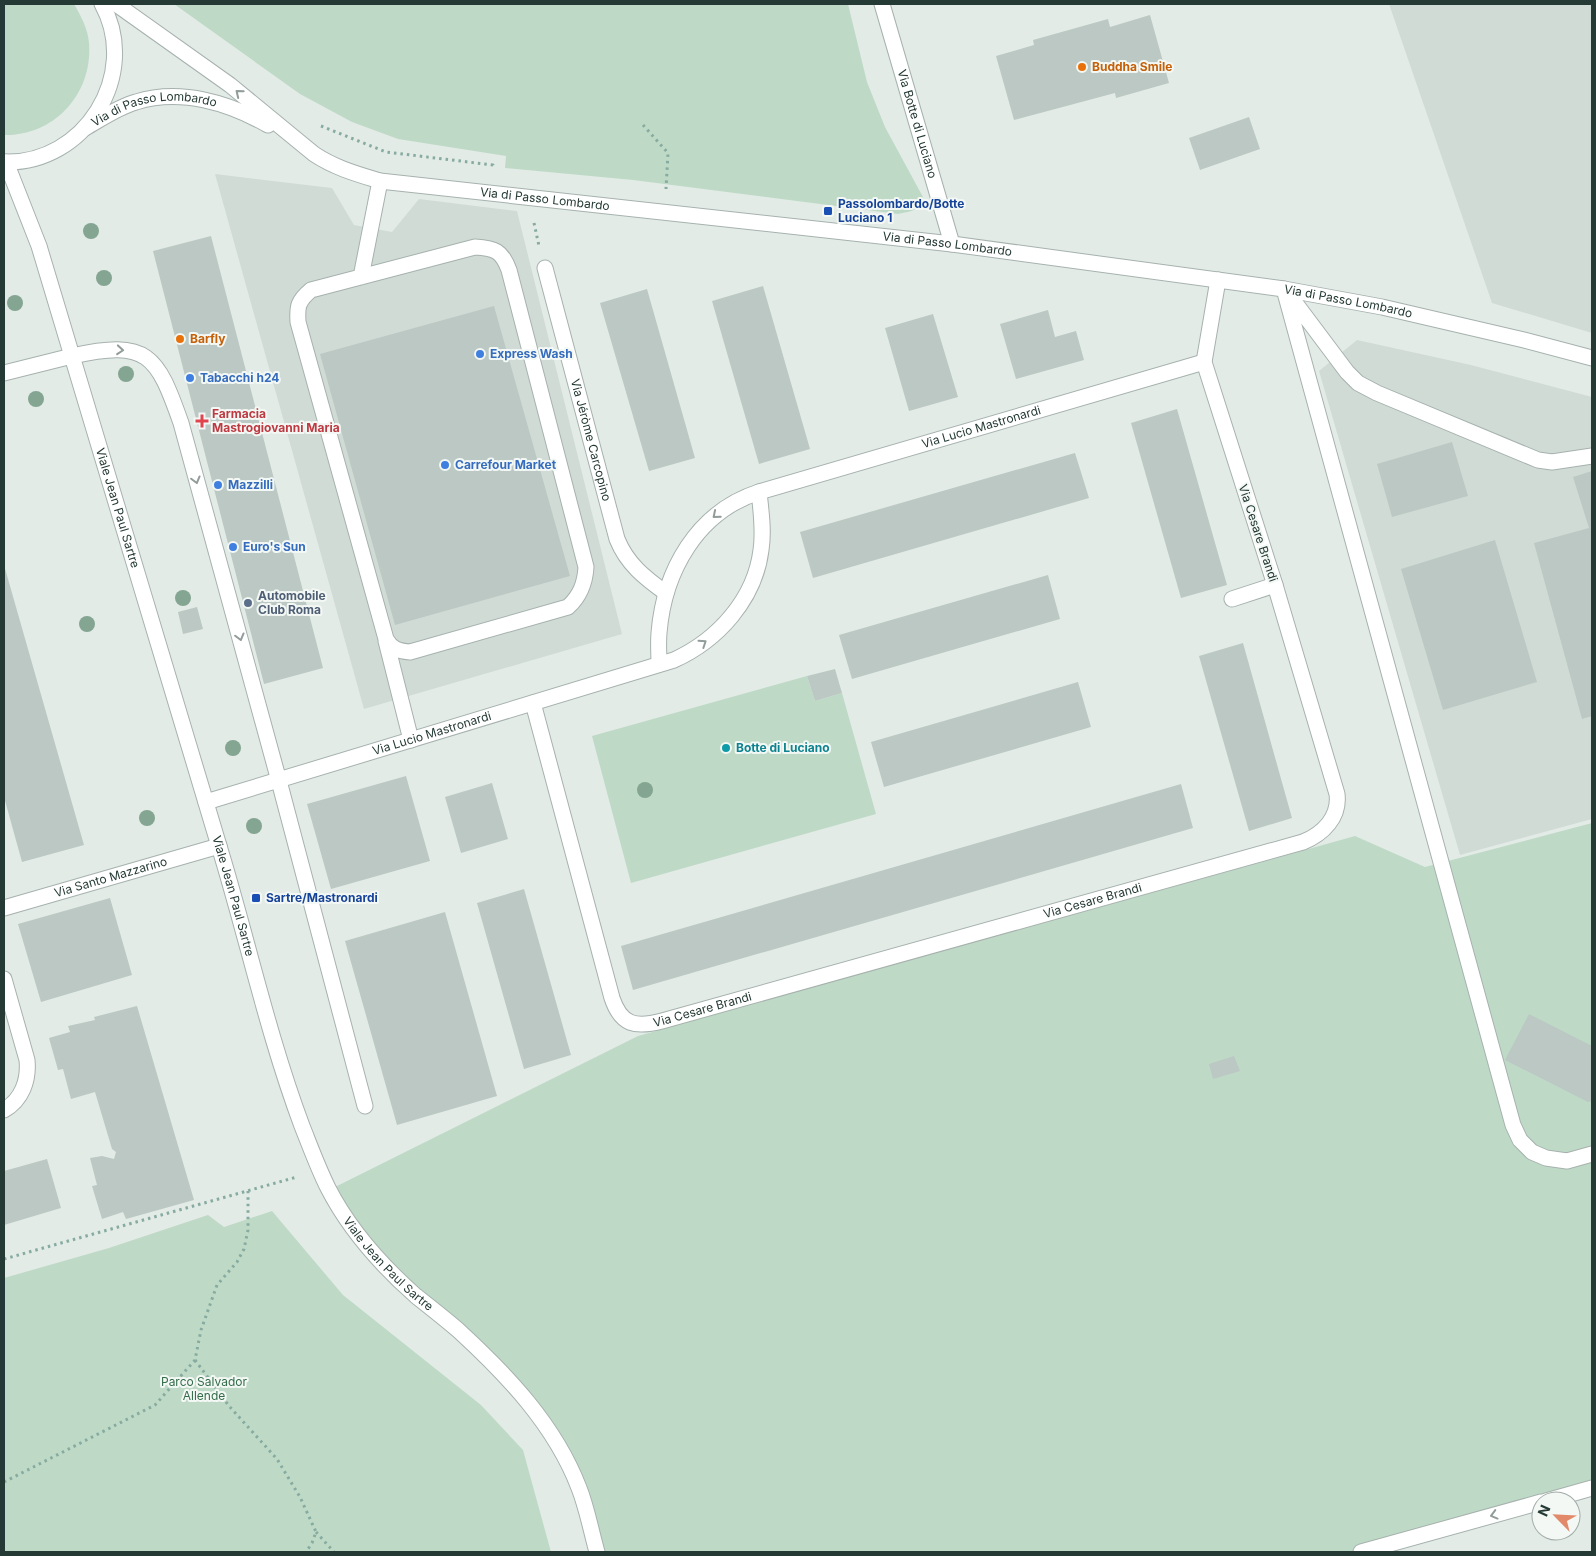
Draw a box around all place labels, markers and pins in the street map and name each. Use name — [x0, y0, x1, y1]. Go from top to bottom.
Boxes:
place label: Buddha Smile — [1092, 59, 1172, 74]
marker: Buddha Smile — [1076, 61, 1088, 73]
place label: Passolombardo/Botte Luciano 1 — [838, 196, 964, 225]
marker: Passolombardo/Botte Luciano 1 — [822, 205, 834, 217]
place label: Barfly — [190, 331, 226, 346]
marker: Barfly — [174, 333, 186, 345]
place label: Express Wash — [490, 346, 573, 361]
marker: Express Wash — [474, 348, 486, 360]
place label: Tabacchi h24 — [200, 370, 279, 385]
marker: Tabacchi h24 — [184, 372, 196, 384]
place label: Farmacia Mastrogiovanni Maria — [212, 406, 340, 435]
marker: Farmacia Mastrogiovanni Maria — [196, 415, 208, 427]
place label: Carrefour Market — [455, 457, 557, 472]
marker: Carrefour Market — [439, 459, 451, 471]
place label: Mazzilli — [228, 477, 273, 492]
marker: Mazzilli — [212, 479, 224, 491]
place label: Euro's Sun — [243, 539, 306, 554]
marker: Euro's Sun — [227, 541, 239, 553]
place label: Automobile Club Roma — [258, 588, 326, 617]
marker: Automobile Club Roma — [242, 597, 254, 609]
place label: Botte di Luciano — [736, 740, 830, 755]
marker: Botte di Luciano — [720, 742, 732, 754]
place label: Sartre/Mastronardi — [266, 890, 378, 905]
marker: Sartre/Mastronardi — [250, 892, 262, 904]

